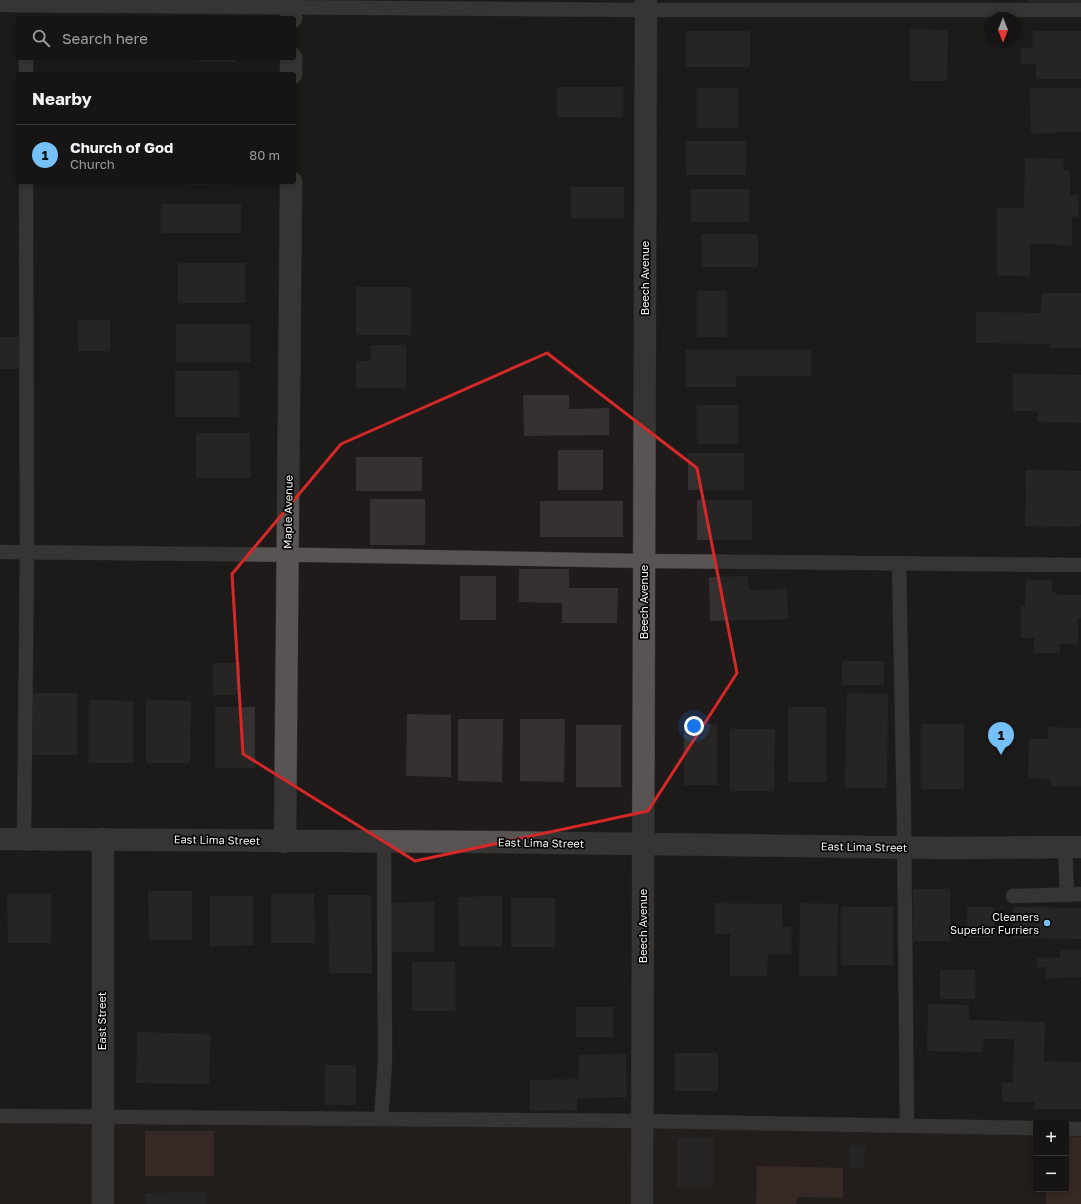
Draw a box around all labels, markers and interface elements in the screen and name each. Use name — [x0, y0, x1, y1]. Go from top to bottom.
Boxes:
north arrow — [985, 12, 1021, 48]
search box — [16, 16, 296, 60]
icon: search — [30, 27, 52, 49]
text: Search here — [62, 29, 148, 47]
text: Nearby — [32, 88, 92, 109]
text: Church of God — [70, 138, 173, 156]
text: 1 — [42, 147, 48, 163]
text: 80 m — [249, 147, 280, 163]
text: Church — [70, 156, 115, 172]
street label: Beech Avenue — [638, 241, 651, 315]
street label: Maple Avenue — [280, 475, 295, 549]
street label: Beech Avenue — [637, 565, 650, 639]
your location — [684, 716, 704, 736]
pin: 1 — [988, 722, 1014, 755]
street label: East Lima Street — [174, 832, 260, 847]
street label: East Lima Street — [498, 835, 584, 850]
street label: East Lima Street — [821, 839, 907, 854]
street label: Beech Avenue — [636, 889, 649, 963]
place label: Cleaners Superior Furriers — [950, 910, 1039, 936]
marker: Cleaners Superior Furriers — [1042, 918, 1052, 928]
street label: East Street — [95, 992, 108, 1050]
map controls — [1033, 1120, 1069, 1192]
button: + — [1033, 1120, 1069, 1156]
button: − — [1033, 1156, 1069, 1192]

